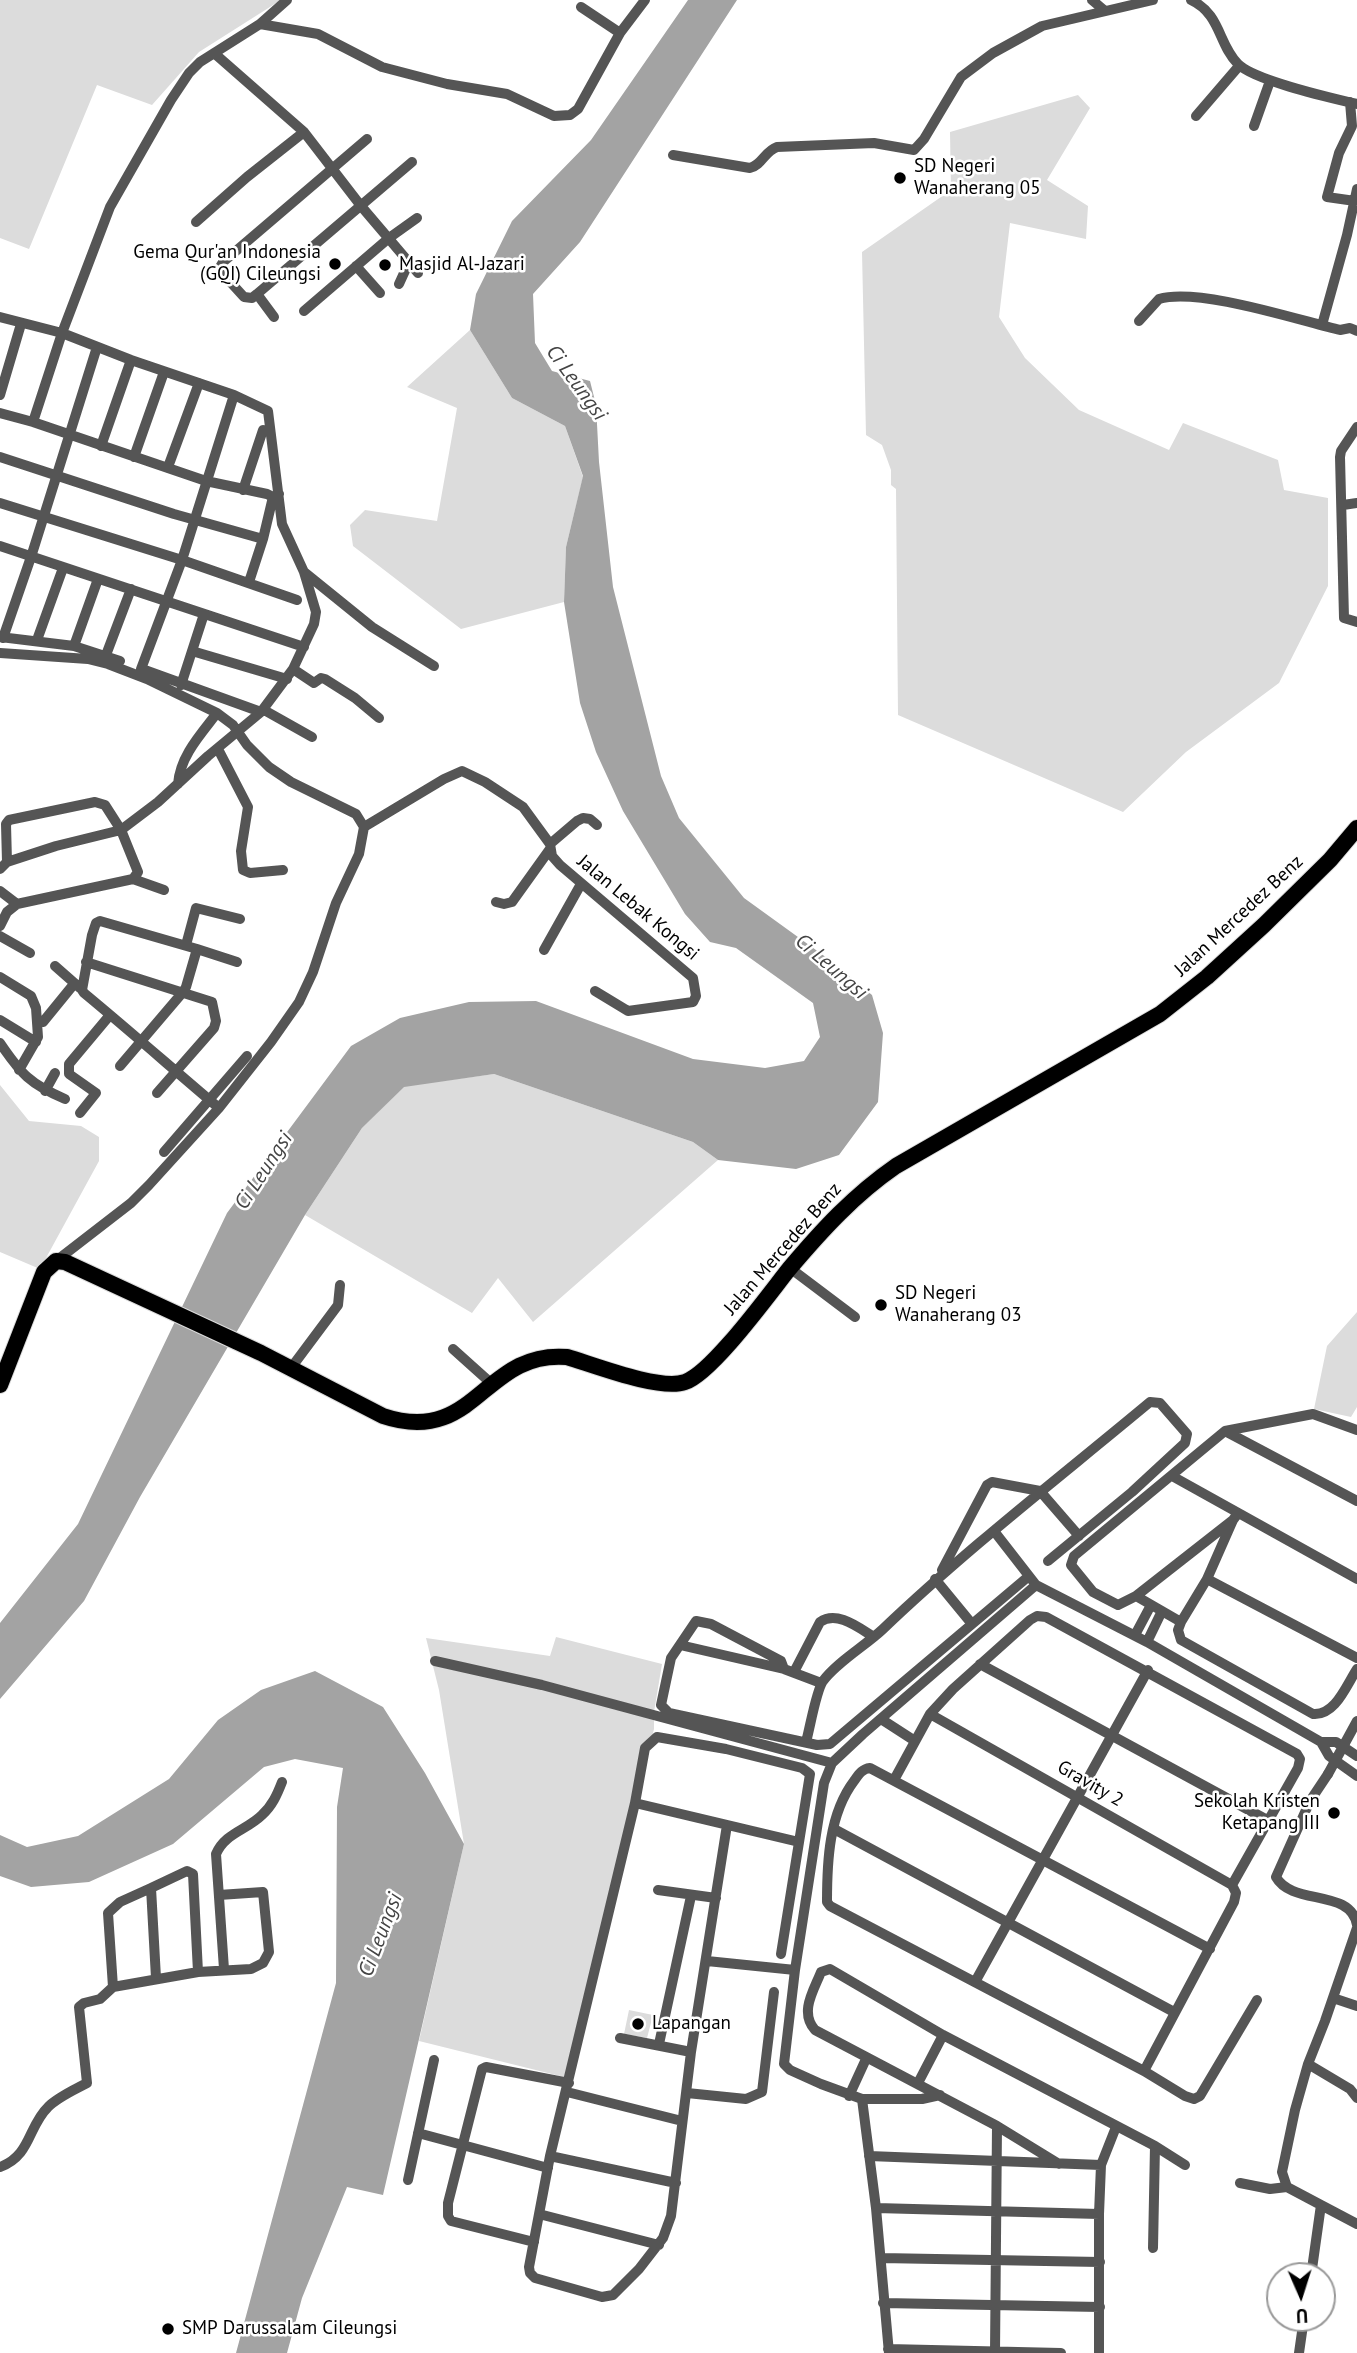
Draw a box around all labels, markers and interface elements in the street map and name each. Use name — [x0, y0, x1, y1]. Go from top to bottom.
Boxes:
place label: SD Negeri Wanaherang 05 — [914, 156, 1041, 200]
marker: SD Negeri Wanaherang 05 — [892, 170, 908, 186]
place label: Gema Qur'an Indonesia (GQI) Cileungsi — [133, 242, 321, 286]
place label: Masjid Al-Jazari — [399, 254, 525, 276]
marker: Gema Qur'an Indonesia (GQI) Cileungsi — [327, 256, 343, 272]
marker: Masjid Al-Jazari — [377, 257, 393, 273]
water label: Ci Leungsi — [540, 340, 612, 426]
street label: Jalan Lebak Kongsi — [572, 850, 704, 966]
street label: Jalan Mercedez Benz — [1170, 851, 1308, 981]
water label: Ci Leungsi — [790, 929, 872, 1005]
water label: Ci Leungsi — [230, 1127, 298, 1215]
street label: Jalan Mercedez Benz — [720, 1178, 846, 1320]
place label: SD Negeri Wanaherang 03 — [895, 1283, 1022, 1327]
marker: SD Negeri Wanaherang 03 — [873, 1297, 889, 1313]
street label: Gravity 2 — [1053, 1756, 1127, 1812]
place label: Sekolah Kristen Ketapang III — [1194, 1791, 1320, 1835]
marker: Sekolah Kristen Ketapang III — [1326, 1805, 1342, 1821]
water label: Ci Leungsi — [354, 1890, 408, 1980]
place label: Lapangan — [652, 2013, 731, 2035]
marker: Lapangan — [630, 2016, 646, 2032]
north arrow — [1266, 2262, 1336, 2332]
text: U — [1295, 2304, 1309, 2328]
place label: SMP Darussalam Cileungsi — [182, 2318, 397, 2340]
marker: SMP Darussalam Cileungsi — [160, 2321, 176, 2337]

